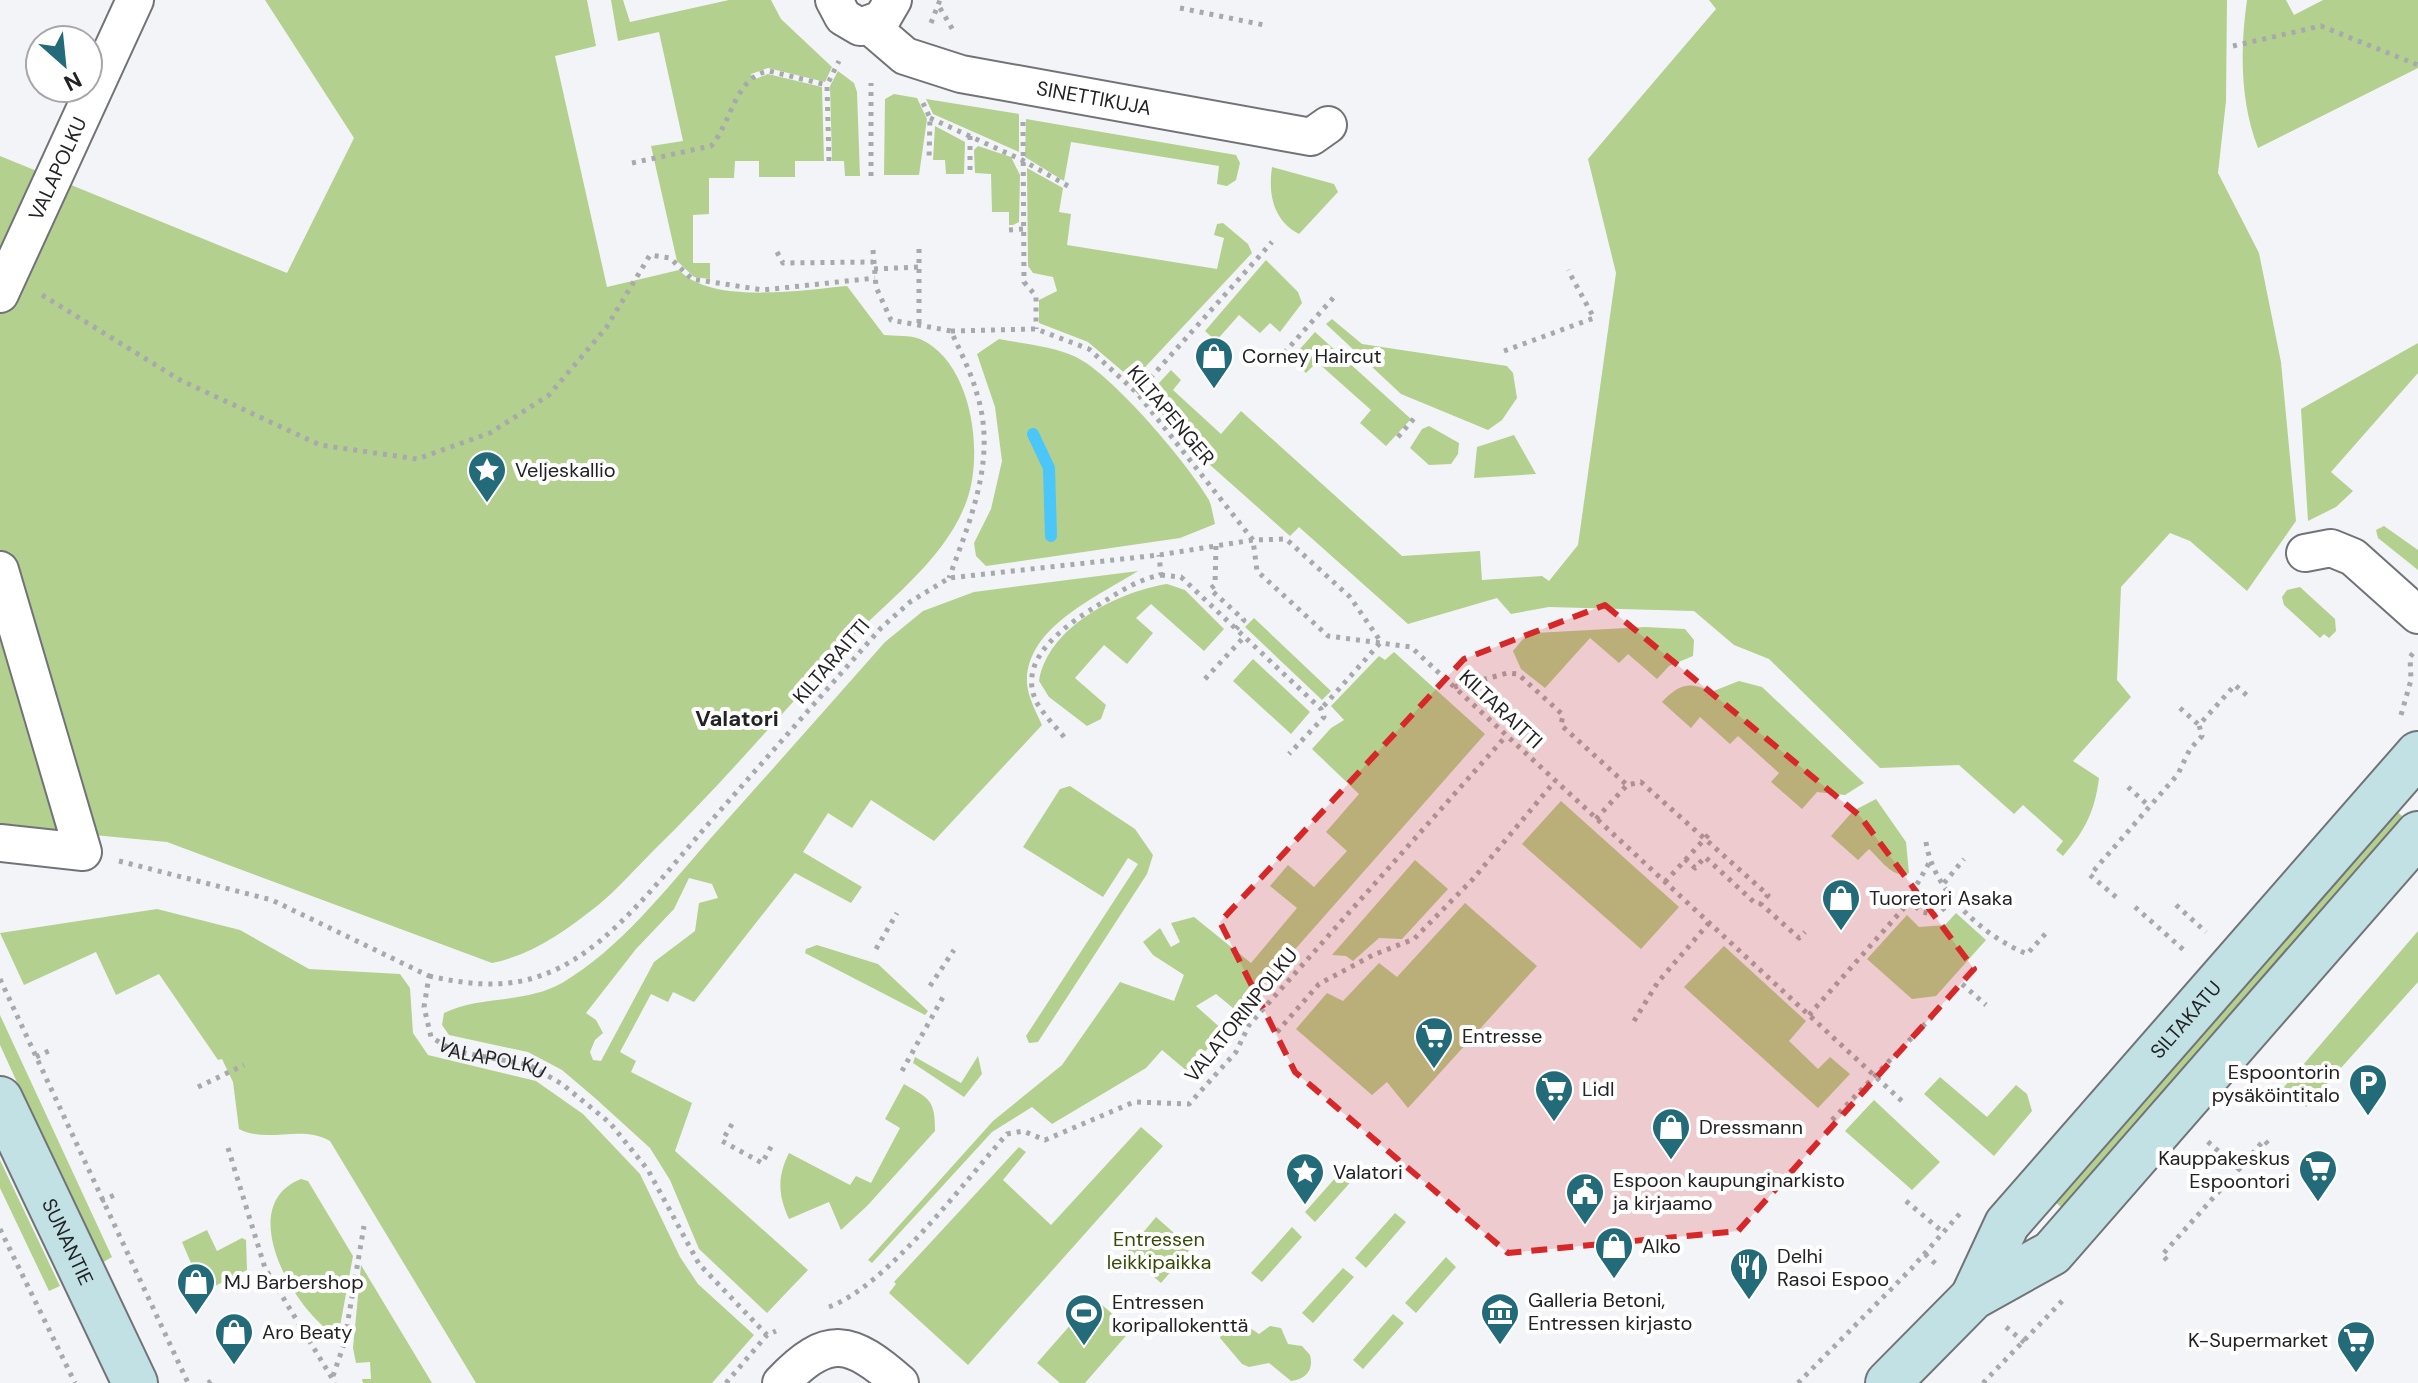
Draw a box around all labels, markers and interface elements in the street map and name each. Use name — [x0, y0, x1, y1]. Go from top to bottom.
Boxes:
north arrow — [24, 24, 104, 104]
text: N — [59, 65, 87, 98]
street label: SINETTIKUJA — [1035, 75, 1153, 121]
street label: VALAPOLKU — [23, 113, 93, 224]
shop icon: Corney Haircut — [1193, 335, 1235, 390]
place label: Corney Haircut — [1242, 343, 1382, 369]
street label: KILTAPENGER — [1122, 360, 1220, 470]
place icon: Veljeskallio — [466, 449, 508, 504]
place label: Veljeskallio — [515, 457, 616, 483]
street label: KILTARAITTI — [787, 613, 875, 709]
street label: KILTARAITTI — [1454, 664, 1548, 754]
district label: Valatori — [695, 704, 779, 733]
shop icon: Tuoretori Asaka — [1820, 877, 1862, 932]
place label: Tuoretori Asaka — [1869, 885, 2013, 911]
street label: VALATORINPOLKU — [1179, 942, 1303, 1088]
street label: SILTAKATU — [2145, 975, 2227, 1064]
supermarket icon: Entresse — [1413, 1015, 1455, 1070]
place label: Entresse — [1462, 1023, 1542, 1049]
street label: VALAPOLKU — [433, 1031, 551, 1085]
place label: Espoontorin pysäköintitalo — [2212, 1059, 2340, 1108]
parking icon: Espoontorin pysäköintitalo — [2347, 1062, 2389, 1117]
supermarket icon: Lidl — [1533, 1068, 1575, 1123]
place label: Lidl — [1582, 1076, 1614, 1102]
shop icon: Dressmann — [1650, 1106, 1692, 1161]
place label: Dressmann — [1699, 1114, 1803, 1140]
place label: Kauppakeskus Espoontori — [2158, 1145, 2290, 1194]
supermarket icon: Kauppakeskus Espoontori — [2297, 1148, 2339, 1203]
place icon: Valatori — [1284, 1151, 1326, 1206]
place label: Valatori — [1333, 1159, 1403, 1185]
place label: Espoon kaupunginarkisto ja kirjaamo — [1612, 1167, 1845, 1216]
public building icon: Espoon kaupunginarkisto ja kirjaamo — [1564, 1171, 1606, 1226]
street label: SUNANTIE — [36, 1194, 100, 1289]
shop icon: Alko — [1593, 1225, 1635, 1280]
park label: Entressen leikkipaikka — [1107, 1226, 1211, 1275]
place label: Alko — [1642, 1233, 1681, 1259]
place label: Delhi Rasoi Espoo — [1777, 1243, 1889, 1292]
restaurant icon: Delhi Rasoi Espoo — [1728, 1246, 1770, 1301]
shop icon: MJ Barbershop — [175, 1261, 217, 1316]
place label: MJ Barbershop — [224, 1269, 364, 1295]
place label: Galleria Betoni, Entressen kirjasto — [1528, 1287, 1692, 1336]
place label: Entressen koripallokenttä — [1112, 1289, 1248, 1338]
museum icon: Galleria Betoni, Entressen kirjasto — [1479, 1291, 1521, 1346]
sports icon: Entressen koripallokenttä — [1063, 1292, 1105, 1347]
shop icon: Aro Beaty — [213, 1311, 255, 1366]
place label: Aro Beaty — [262, 1319, 352, 1345]
supermarket icon: K-Supermarket — [2335, 1319, 2377, 1374]
place label: K-Supermarket — [2188, 1327, 2328, 1353]

